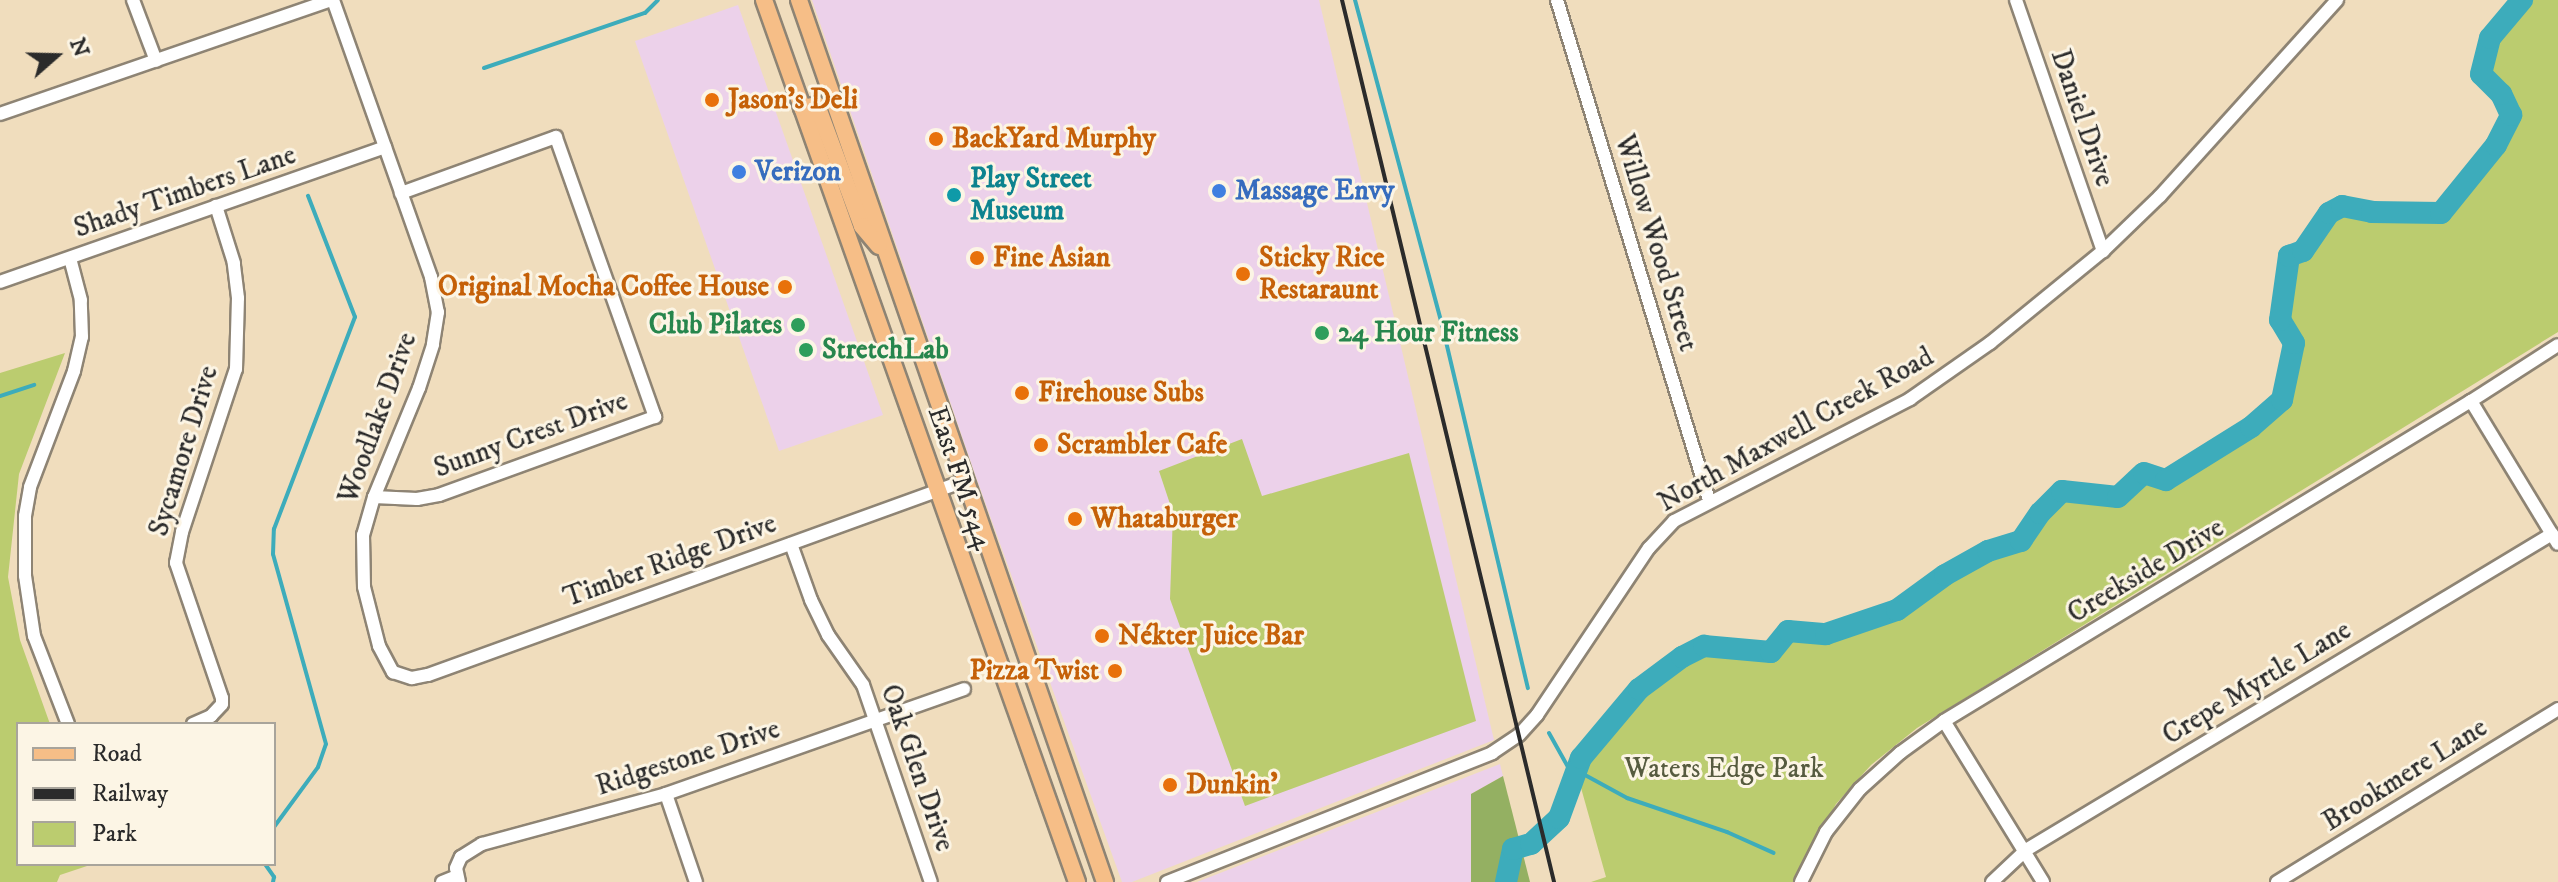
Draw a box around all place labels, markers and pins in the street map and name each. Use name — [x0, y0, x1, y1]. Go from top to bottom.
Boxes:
place label: Jason's Deli — [728, 83, 858, 117]
marker: Jason's Deli — [703, 91, 721, 109]
place label: BackYard Murphy — [952, 122, 1156, 156]
marker: BackYard Murphy — [927, 130, 945, 148]
place label: Verizon — [755, 155, 841, 189]
place label: Play Street Museum — [970, 162, 1092, 228]
marker: Verizon — [730, 163, 748, 181]
place label: Massage Envy — [1235, 174, 1394, 208]
marker: Massage Envy — [1210, 182, 1228, 200]
marker: Play Street Museum — [945, 186, 963, 204]
place label: Fine Asian — [993, 241, 1110, 275]
place label: Sticky Rice Restaraunt — [1259, 241, 1385, 307]
marker: Fine Asian — [968, 249, 986, 267]
marker: Sticky Rice Restaraunt — [1234, 265, 1252, 283]
place label: Original Mocha Coffee House — [438, 270, 769, 304]
marker: Original Mocha Coffee House — [776, 278, 794, 296]
place label: Club Pilates — [649, 308, 782, 342]
marker: Club Pilates — [789, 316, 807, 334]
place label: 24 Hour Fitness — [1338, 316, 1519, 350]
marker: 24 Hour Fitness — [1313, 324, 1331, 342]
place label: StretchLab — [822, 333, 949, 367]
marker: StretchLab — [797, 341, 815, 359]
place label: Firehouse Subs — [1038, 376, 1204, 410]
marker: Firehouse Subs — [1013, 384, 1031, 402]
place label: Scrambler Cafe — [1057, 428, 1227, 462]
marker: Scrambler Cafe — [1032, 436, 1050, 454]
place label: Whataburger — [1091, 502, 1238, 536]
marker: Whataburger — [1066, 510, 1084, 528]
place label: Nékter Juice Bar — [1118, 619, 1304, 653]
marker: Nékter Juice Bar — [1093, 627, 1111, 645]
place label: Pizza Twist — [969, 654, 1099, 688]
marker: Pizza Twist — [1106, 662, 1124, 680]
place label: Dunkin' — [1186, 768, 1278, 802]
marker: Dunkin' — [1161, 776, 1179, 794]

